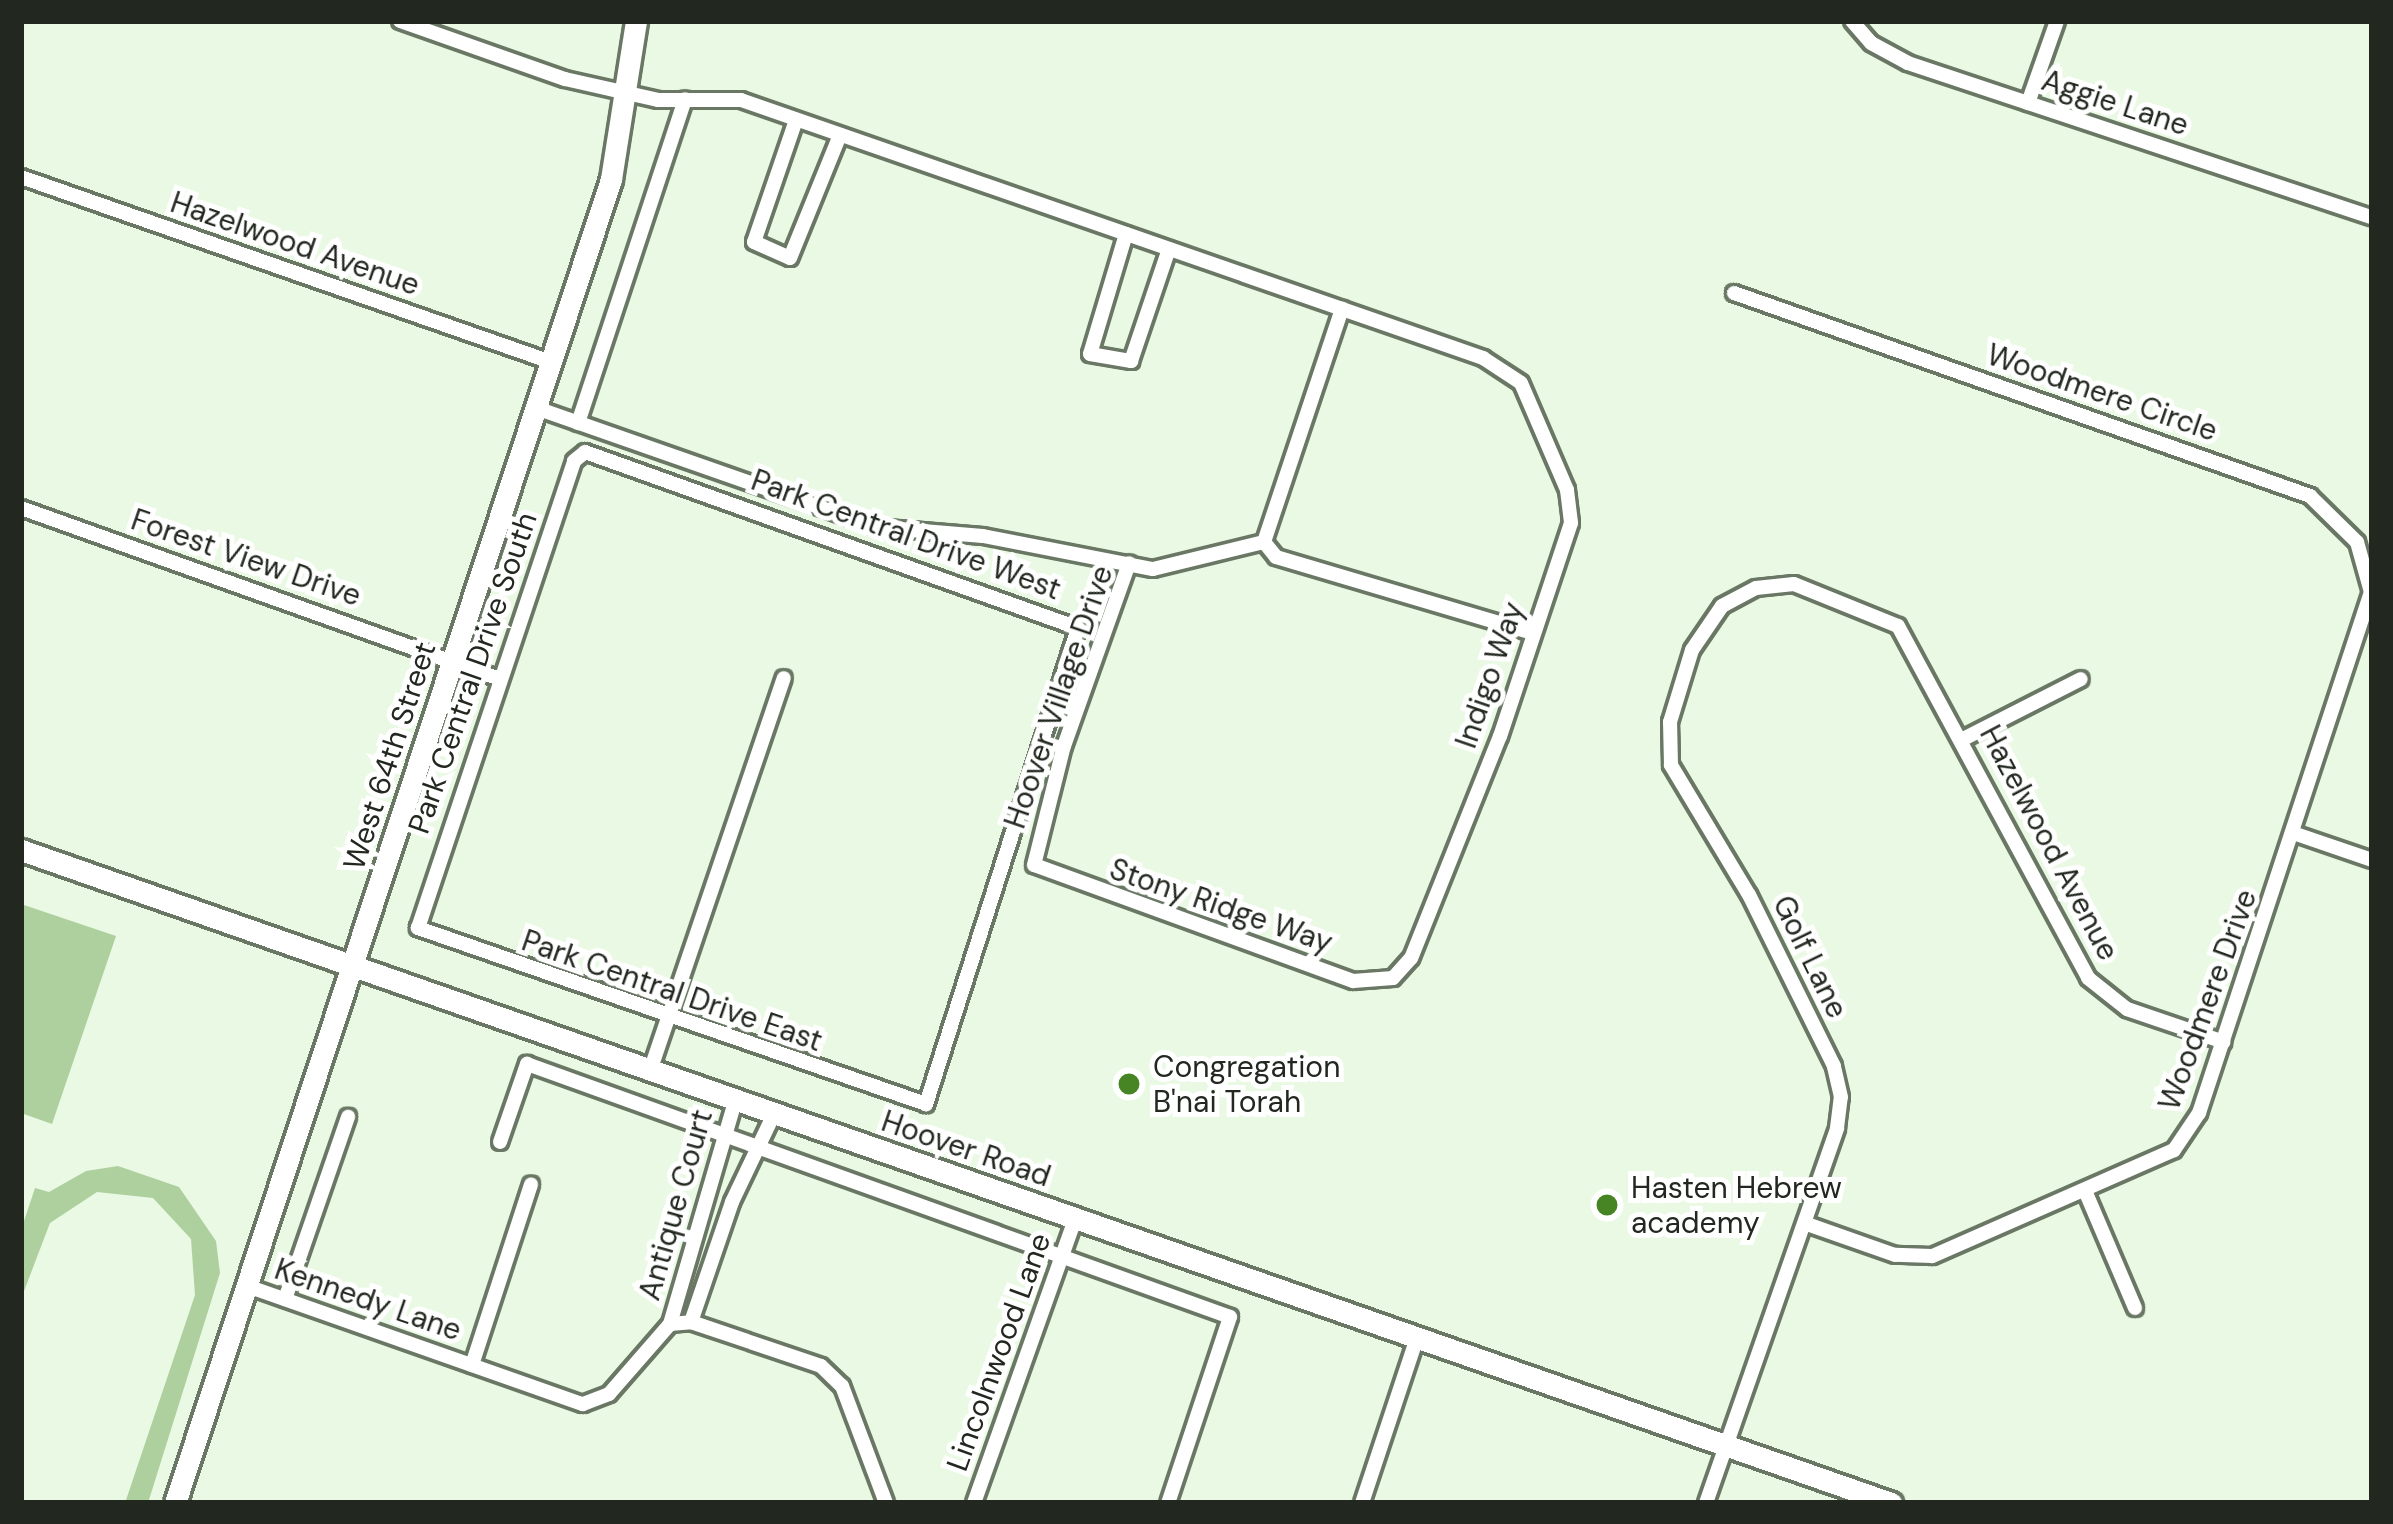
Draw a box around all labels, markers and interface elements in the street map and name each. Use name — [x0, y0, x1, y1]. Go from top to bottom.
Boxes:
street label: Aggie Lane — [2037, 62, 2193, 144]
street label: Hazelwood Avenue — [166, 185, 424, 303]
street label: Woodmere Circle — [1982, 337, 2222, 449]
street label: Park Central Drive West — [746, 462, 1066, 608]
street label: Forest View Drive — [126, 502, 366, 614]
street label: Park Central Drive South — [401, 508, 545, 838]
street label: Hoover Village Drive — [997, 561, 1121, 833]
street label: Indigo Way — [1448, 597, 1532, 753]
street label: West 64th Street — [336, 637, 444, 875]
street label: Hazelwood Avenue — [1972, 719, 2126, 967]
street label: Stony Ridge Way — [1105, 851, 1337, 961]
street label: Woodmere Drive — [2151, 885, 2265, 1115]
street label: Golf Lane — [1765, 890, 1855, 1024]
street label: Park Central Drive East — [517, 923, 827, 1059]
place label: Congregation B'nai Torah — [1153, 1049, 1340, 1120]
marker: Congregation B'nai Torah — [1116, 1071, 1142, 1097]
street label: Hoover Road — [877, 1103, 1055, 1195]
street label: Antique Court — [632, 1106, 720, 1304]
place label: Hasten Hebrew academy — [1631, 1170, 1842, 1240]
marker: Hasten Hebrew academy — [1594, 1192, 1620, 1218]
street label: Lincolnwood Lane — [939, 1228, 1059, 1476]
street label: Kennedy Lane — [270, 1251, 466, 1349]

